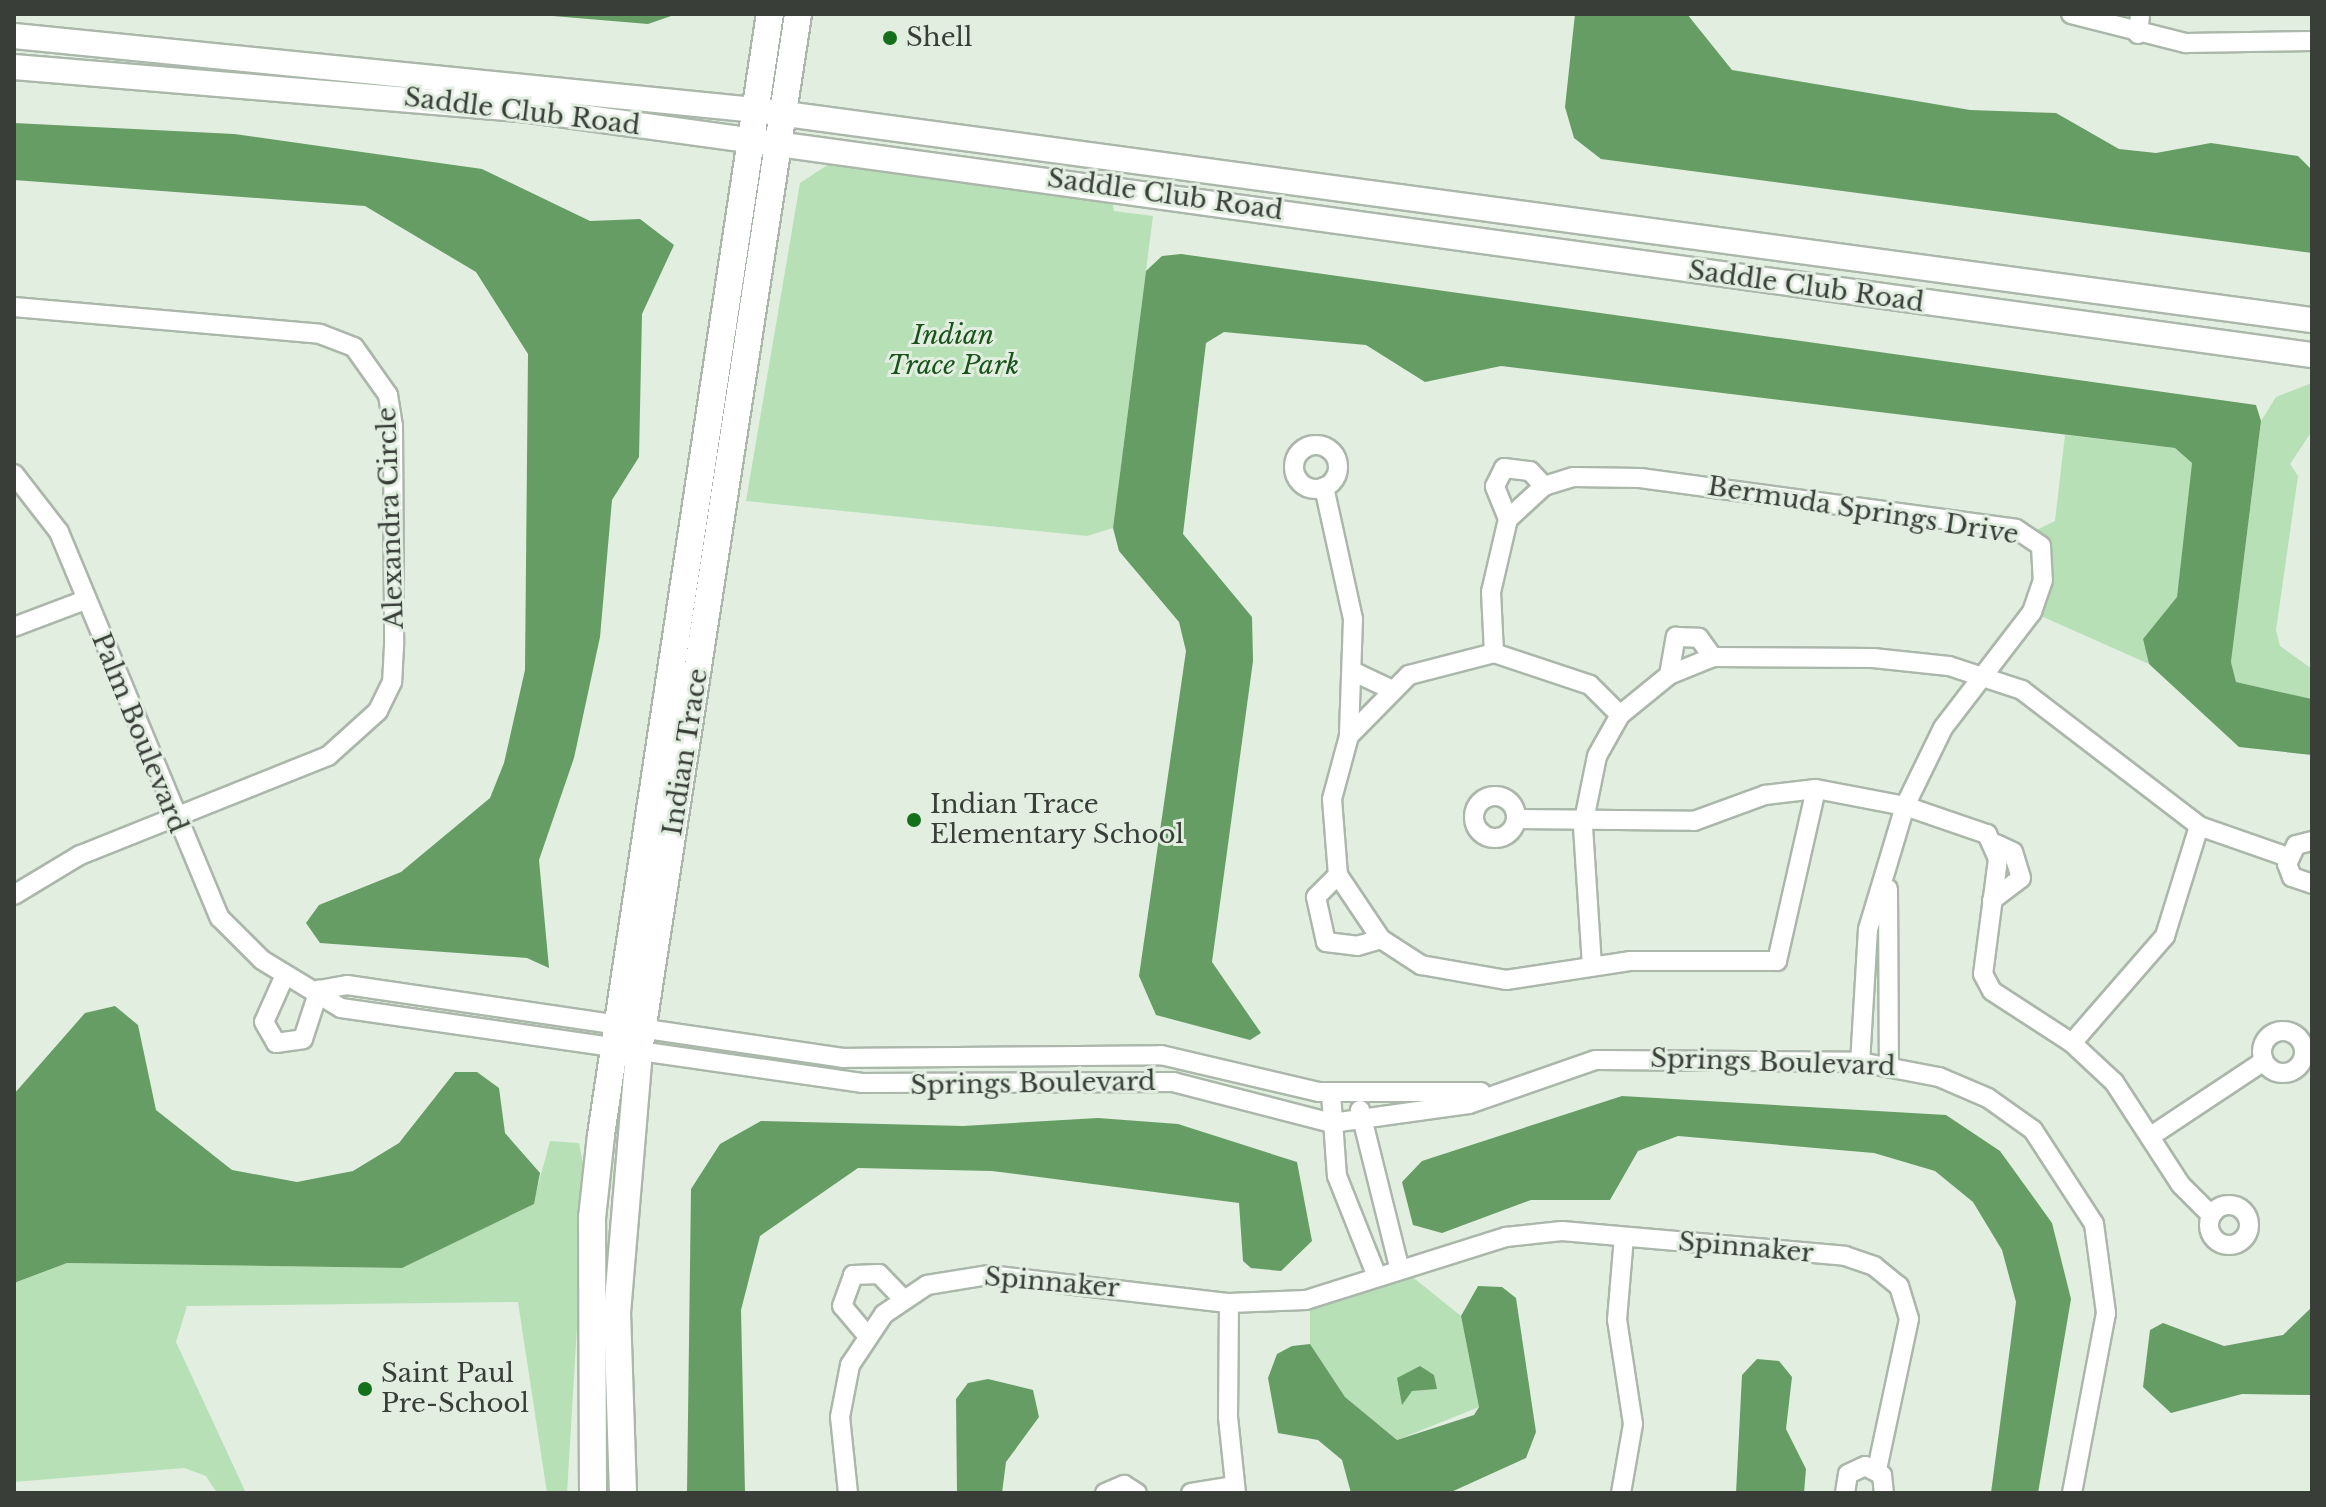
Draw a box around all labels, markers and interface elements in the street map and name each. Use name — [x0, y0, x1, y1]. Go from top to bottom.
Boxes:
place label: Shell — [906, 22, 972, 54]
marker: Shell — [881, 29, 899, 47]
street label: Saddle Club Road — [402, 82, 642, 142]
street label: Saddle Club Road — [1045, 163, 1285, 227]
street label: Saddle Club Road — [1686, 255, 1926, 319]
park label: Indian Trace Park — [887, 320, 1019, 382]
street label: Alexandra Circle — [372, 406, 410, 630]
street label: Bermuda Springs Drive — [1705, 471, 2021, 551]
street label: Palm Boulevard — [85, 628, 193, 838]
street label: Indian Trace — [657, 666, 715, 838]
place label: Indian Trace Elementary School — [930, 789, 1185, 850]
marker: Indian Trace Elementary School — [905, 811, 923, 829]
street label: Springs Boulevard — [1650, 1043, 1896, 1083]
street label: Springs Boulevard — [910, 1066, 1156, 1102]
street label: Spinnaker — [1677, 1227, 1815, 1269]
street label: Spinnaker — [983, 1262, 1121, 1304]
place label: Saint Paul Pre-School — [381, 1358, 529, 1420]
marker: Saint Paul Pre-School — [356, 1380, 374, 1398]

